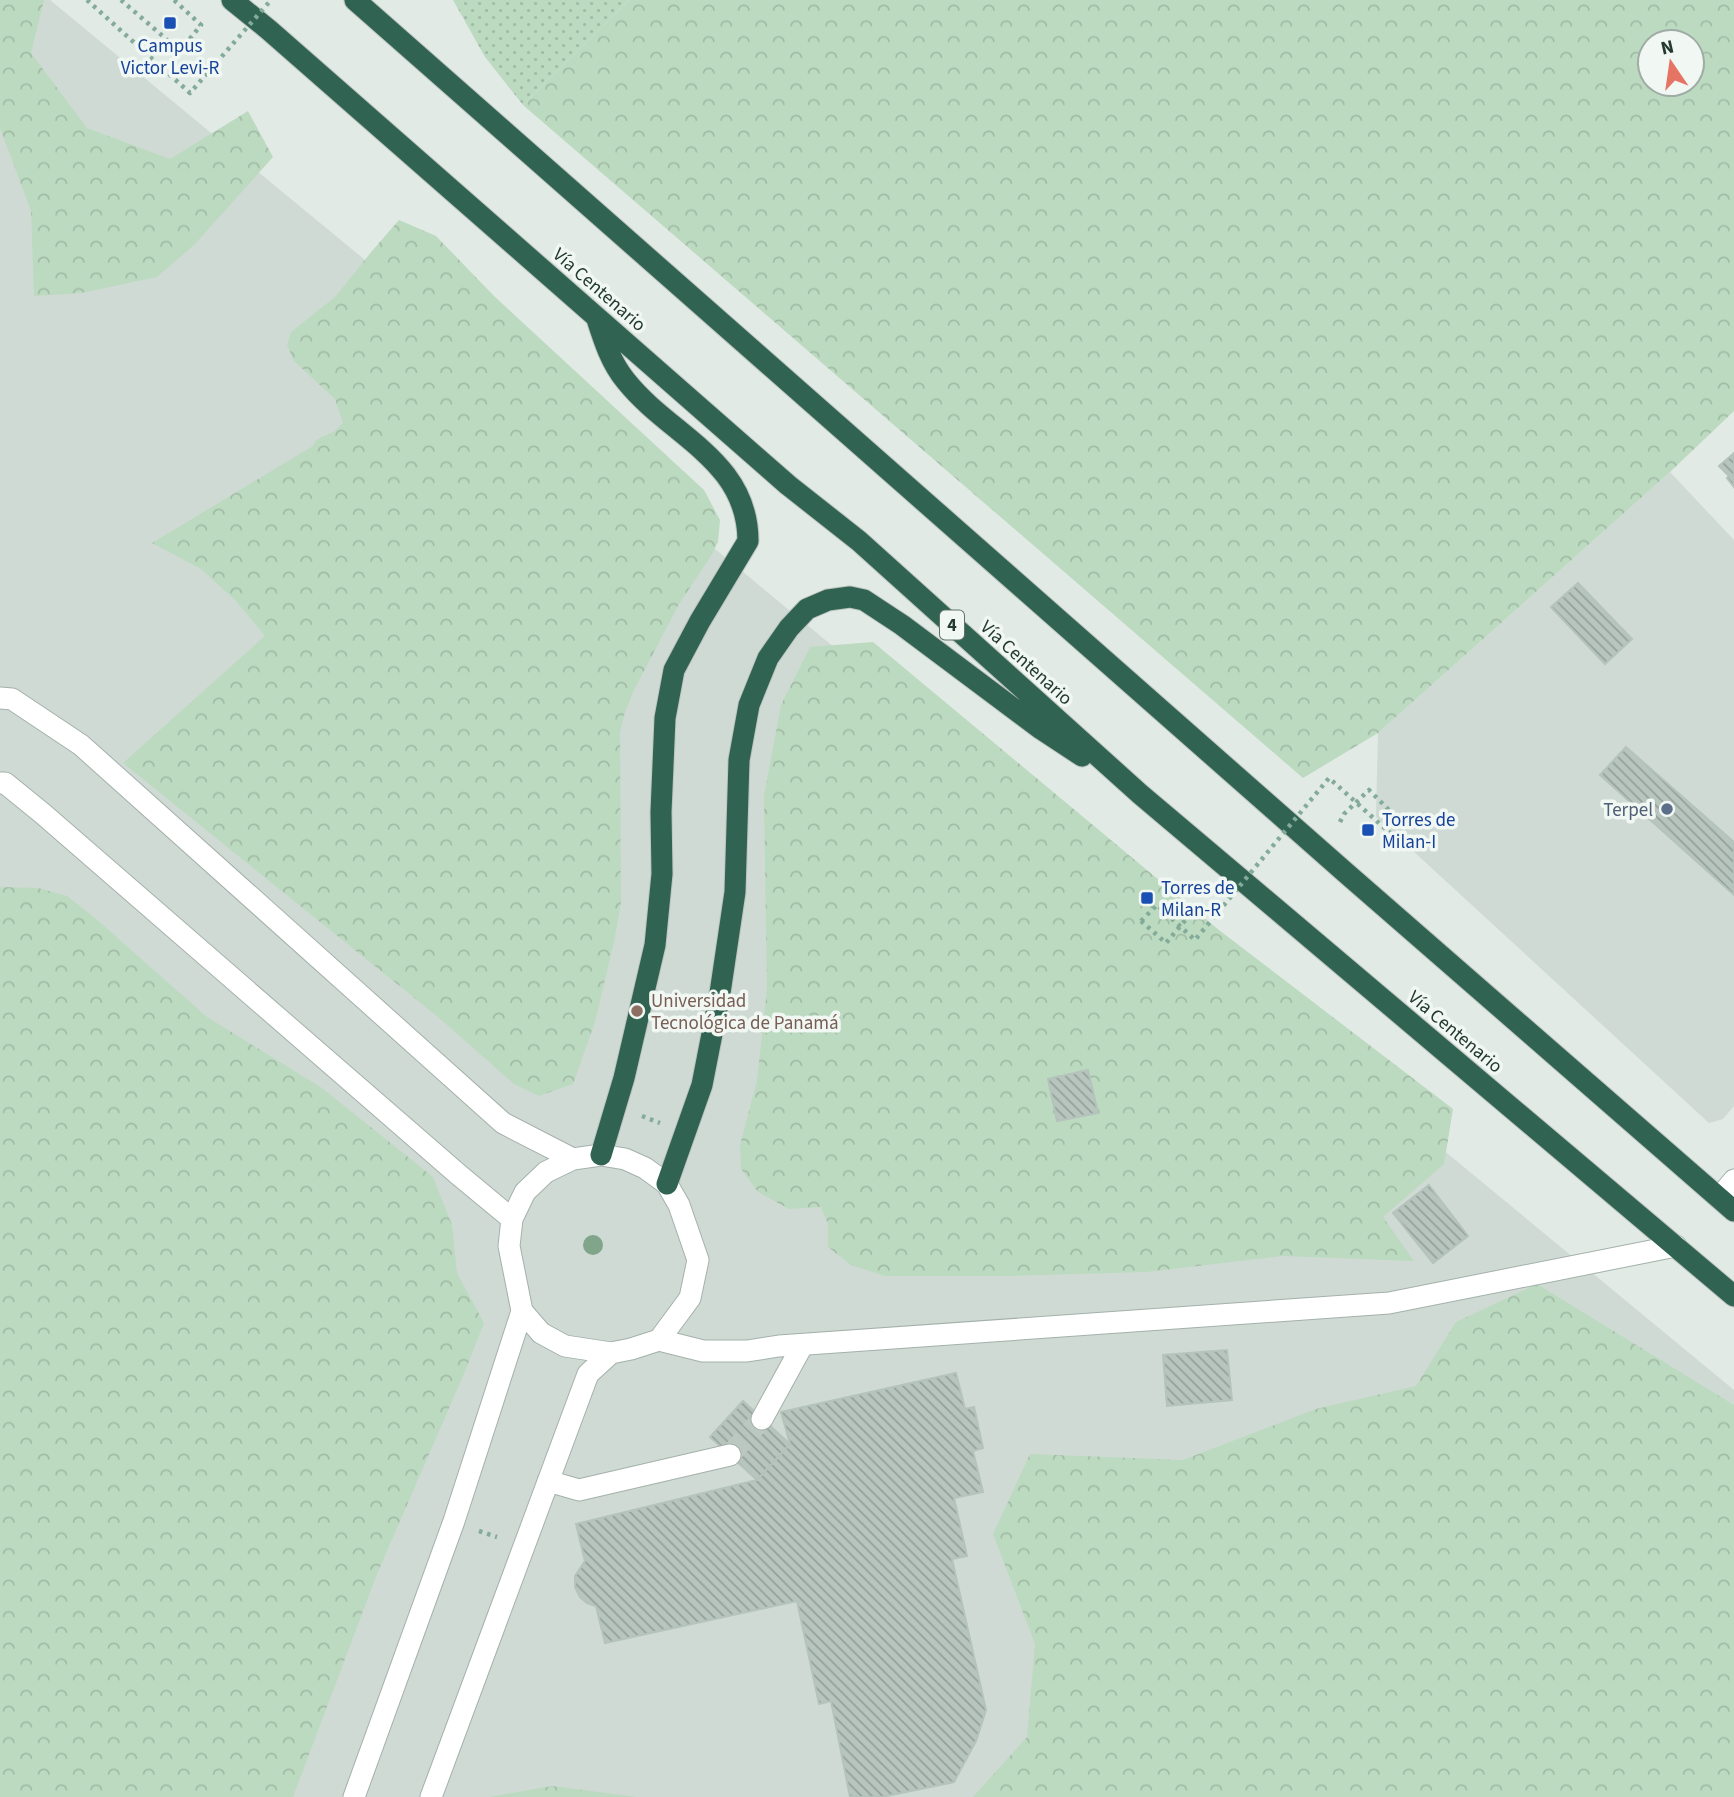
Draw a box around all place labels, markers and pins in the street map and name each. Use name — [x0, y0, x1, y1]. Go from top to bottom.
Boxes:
marker: Campus Victor Levi-R — [162, 15, 178, 31]
place label: Campus Victor Levi-R — [121, 33, 219, 82]
place label: Terpel — [1603, 797, 1653, 824]
marker: Terpel — [1659, 801, 1675, 817]
place label: Torres de Milan-I — [1382, 807, 1455, 856]
marker: Torres de Milan-I — [1360, 822, 1376, 838]
place label: Torres de Milan-R — [1161, 875, 1234, 924]
marker: Torres de Milan-R — [1139, 890, 1155, 906]
place label: Universidad Tecnológica de Panamá — [651, 988, 839, 1037]
marker: Universidad Tecnológica de Panamá — [629, 1003, 645, 1019]

